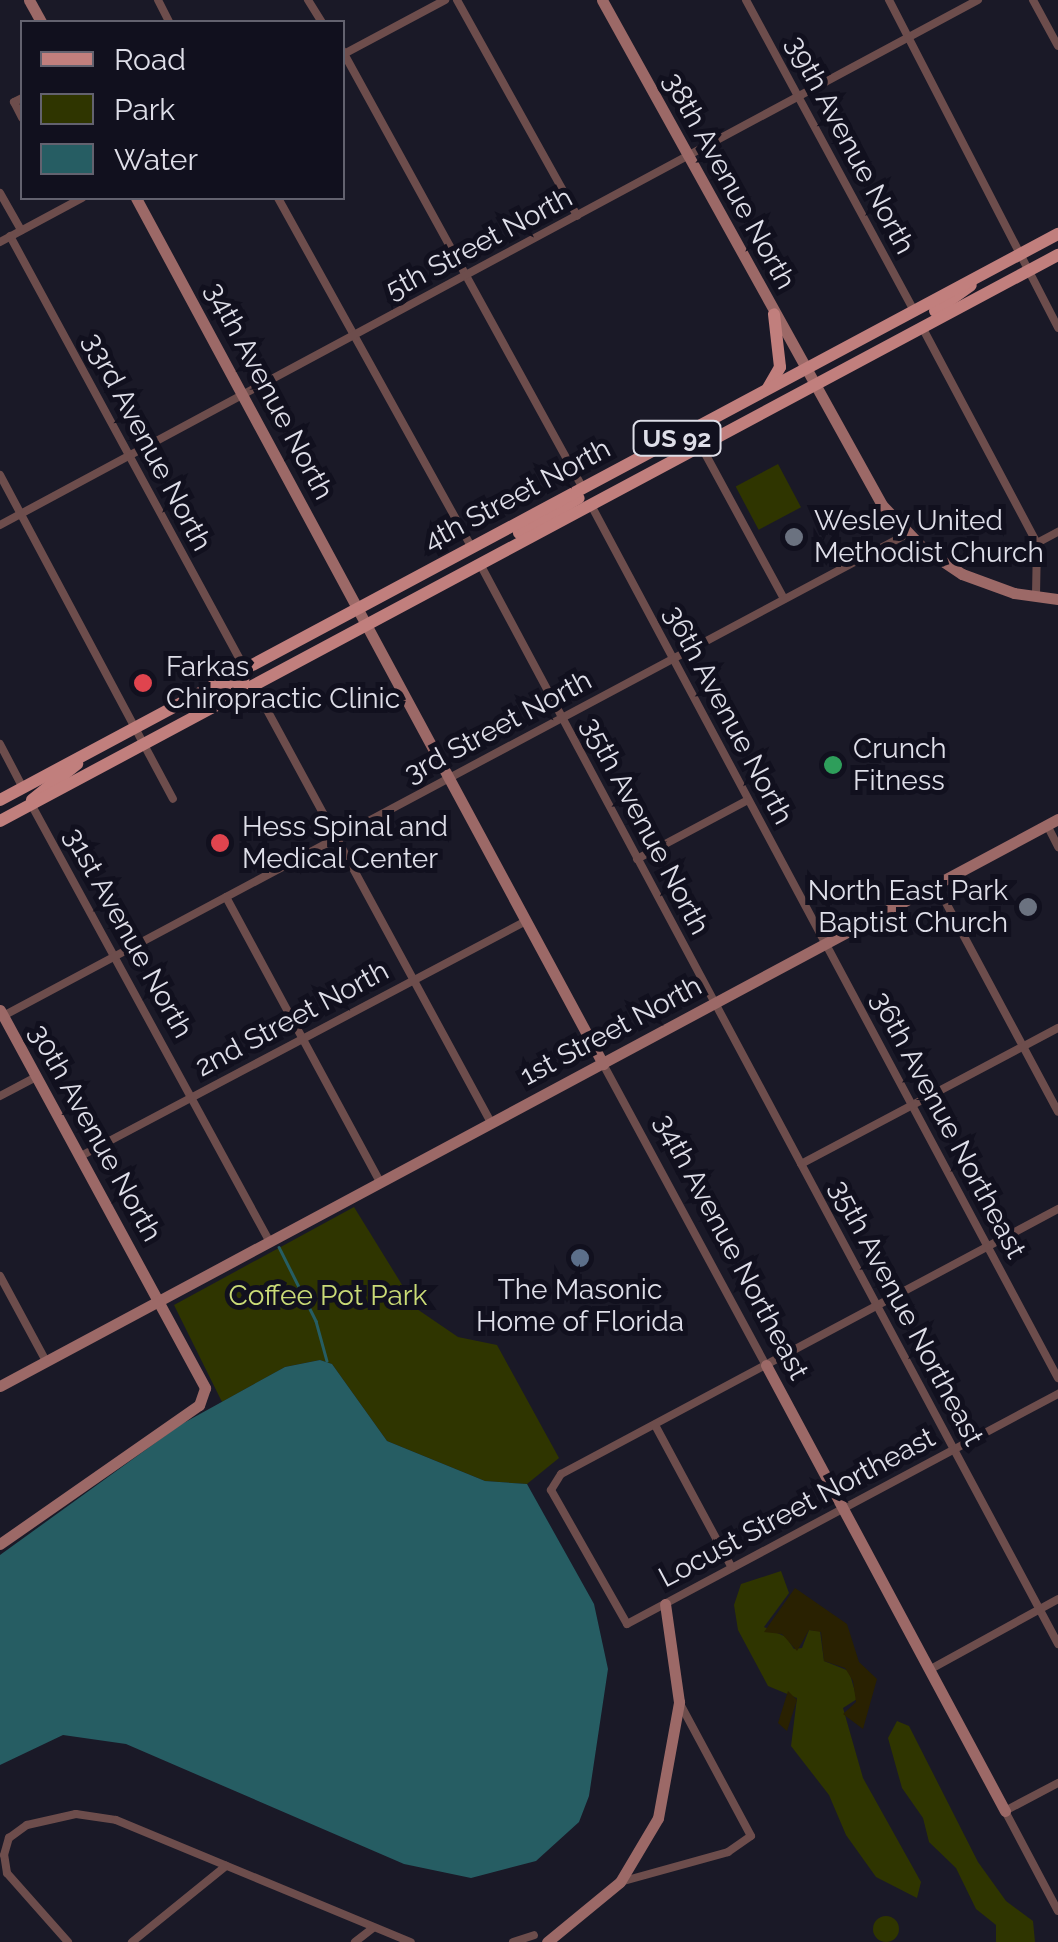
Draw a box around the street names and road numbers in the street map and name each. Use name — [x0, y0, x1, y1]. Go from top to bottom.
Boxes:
street label: 39th Avenue North — [778, 30, 922, 260]
street label: 38th Avenue North — [655, 66, 803, 296]
street label: 5th Street North — [380, 181, 578, 307]
street label: 34th Avenue North — [197, 276, 341, 506]
street label: 33rd Avenue North — [75, 327, 219, 557]
road number: US 92 — [632, 418, 722, 458]
street label: 4th Street North — [418, 432, 616, 558]
street label: 36th Avenue North — [656, 600, 800, 830]
street label: 3rd Street North — [399, 664, 597, 790]
street label: 35th Avenue North — [573, 711, 717, 941]
street label: 31st Avenue North — [56, 822, 200, 1044]
street label: 2nd Street North — [190, 954, 394, 1084]
street label: 1st Street North — [515, 969, 707, 1093]
street label: 36th Avenue Northeast — [863, 985, 1033, 1265]
street label: 30th Avenue North — [21, 1018, 169, 1248]
street label: 34th Avenue Northeast — [647, 1108, 815, 1386]
street label: 35th Avenue Northeast — [822, 1174, 990, 1452]
street label: Locust Street Northeast — [653, 1421, 941, 1595]

